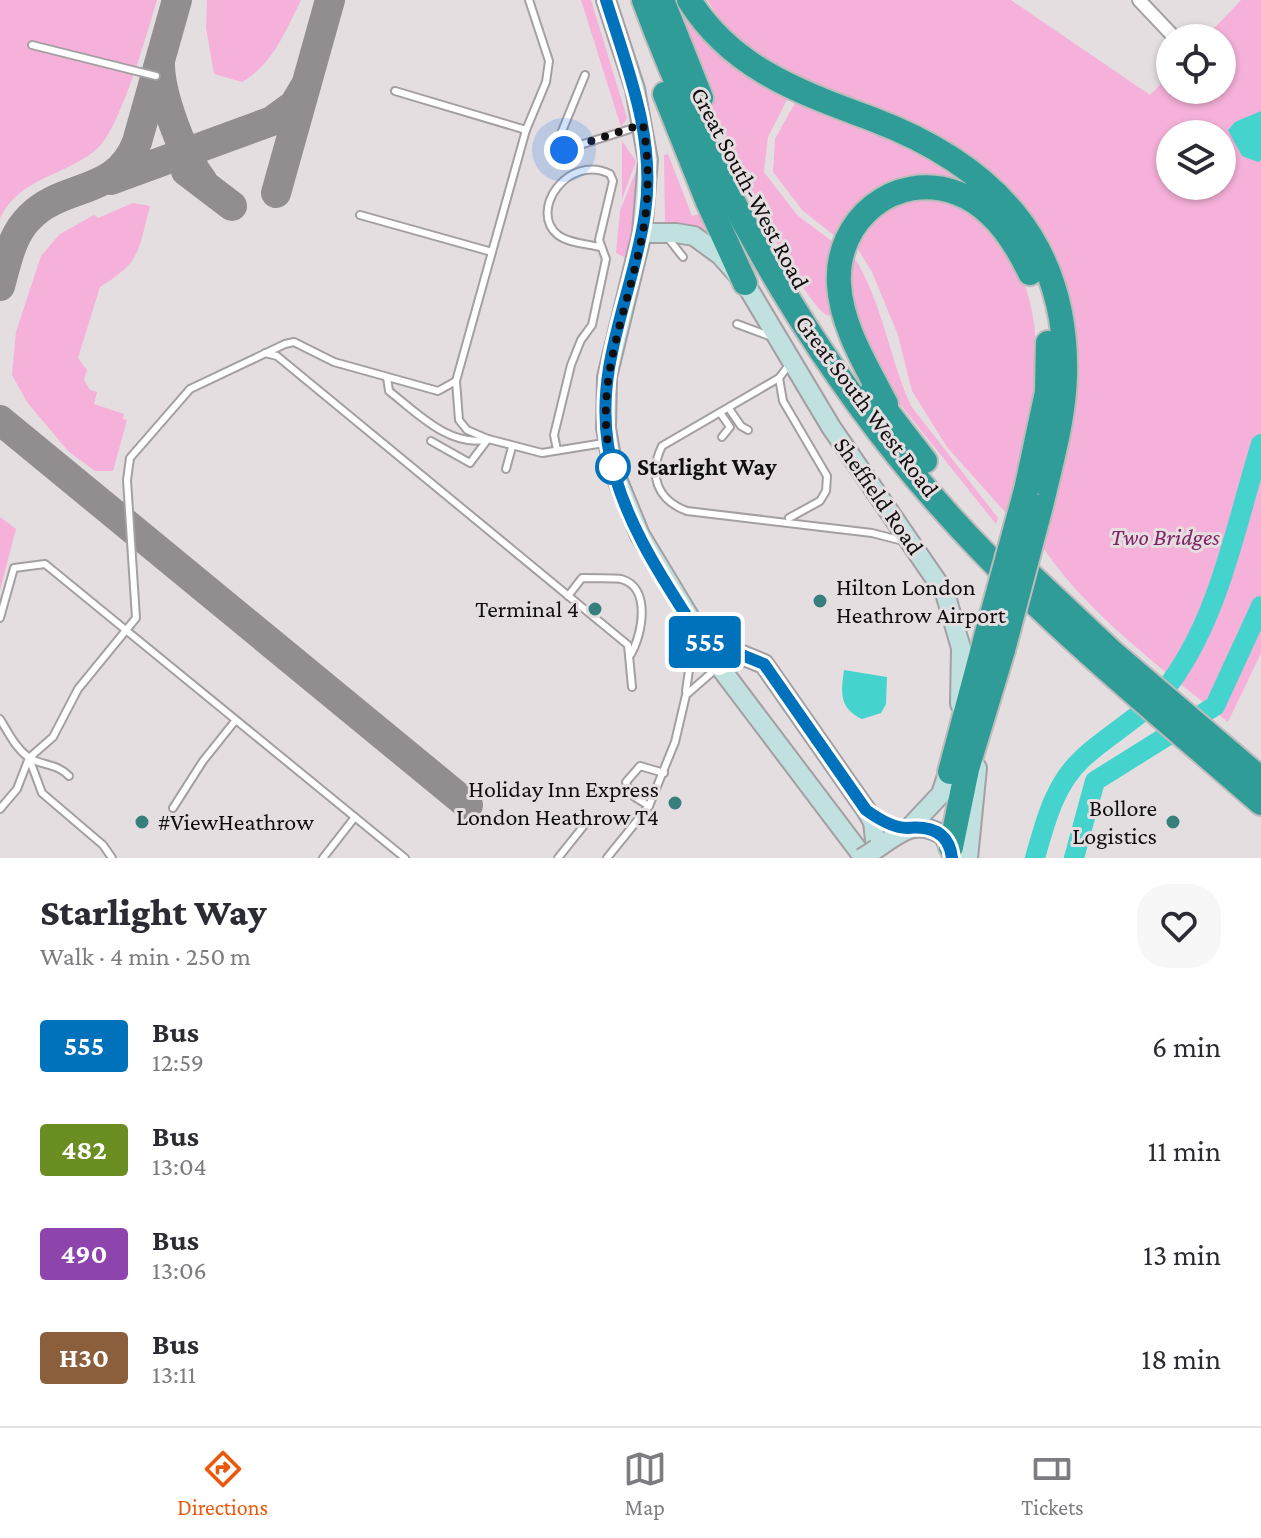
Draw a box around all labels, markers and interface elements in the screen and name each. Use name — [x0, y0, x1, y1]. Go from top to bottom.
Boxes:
map controls — [1156, 24, 1236, 200]
button: locate — [1156, 24, 1236, 104]
street label: Great South-West Road — [686, 82, 815, 293]
button: layers — [1156, 120, 1236, 200]
your location — [544, 130, 584, 170]
street label: Great South West Road — [790, 309, 945, 502]
street label: Sheffield Road — [829, 432, 930, 560]
marker: Starlight Way — [596, 450, 630, 484]
place label: Starlight Way — [637, 453, 777, 480]
park label: Two Bridges — [1110, 523, 1220, 550]
place label: Hilton London Heathrow Airport — [836, 573, 1007, 628]
marker: Hilton London Heathrow Airport — [811, 592, 829, 610]
place label: Terminal 4 — [475, 595, 579, 622]
marker: Terminal 4 — [586, 600, 604, 618]
line badge: 555 — [659, 616, 751, 668]
text: 555 — [685, 626, 725, 657]
place label: Holiday Inn Express London Heathrow T4 — [456, 775, 659, 830]
marker: Holiday Inn Express London Heathrow T4 — [666, 794, 684, 812]
place label: Bollore Logistics — [1072, 794, 1157, 849]
place label: #ViewHeathrow — [158, 808, 314, 835]
marker: #ViewHeathrow — [133, 813, 151, 831]
marker: Bollore Logistics — [1164, 813, 1182, 831]
button: heart — [1137, 884, 1221, 968]
text: Starlight Way — [40, 891, 267, 933]
text: Walk · 4 min · 250 m — [40, 942, 251, 971]
text: Bus — [152, 1015, 199, 1048]
text: 555 — [64, 1030, 104, 1061]
text: 6 min — [1152, 1030, 1221, 1063]
text: 12:59 — [152, 1048, 204, 1077]
text: Bus — [152, 1119, 199, 1152]
text: 482 — [61, 1134, 107, 1165]
text: 11 min — [1147, 1134, 1221, 1167]
text: 13:04 — [152, 1152, 207, 1181]
text: Bus — [152, 1223, 199, 1256]
text: 490 — [60, 1238, 108, 1269]
text: 13 min — [1143, 1238, 1221, 1271]
text: 13:06 — [152, 1256, 207, 1285]
text: Bus — [152, 1327, 199, 1360]
text: H30 — [59, 1342, 109, 1373]
text: 18 min — [1141, 1342, 1221, 1375]
text: 13:11 — [152, 1360, 196, 1389]
tab: Directions — [177, 1447, 268, 1520]
tab: Map — [623, 1447, 667, 1520]
tab: Tickets — [1021, 1447, 1084, 1520]

